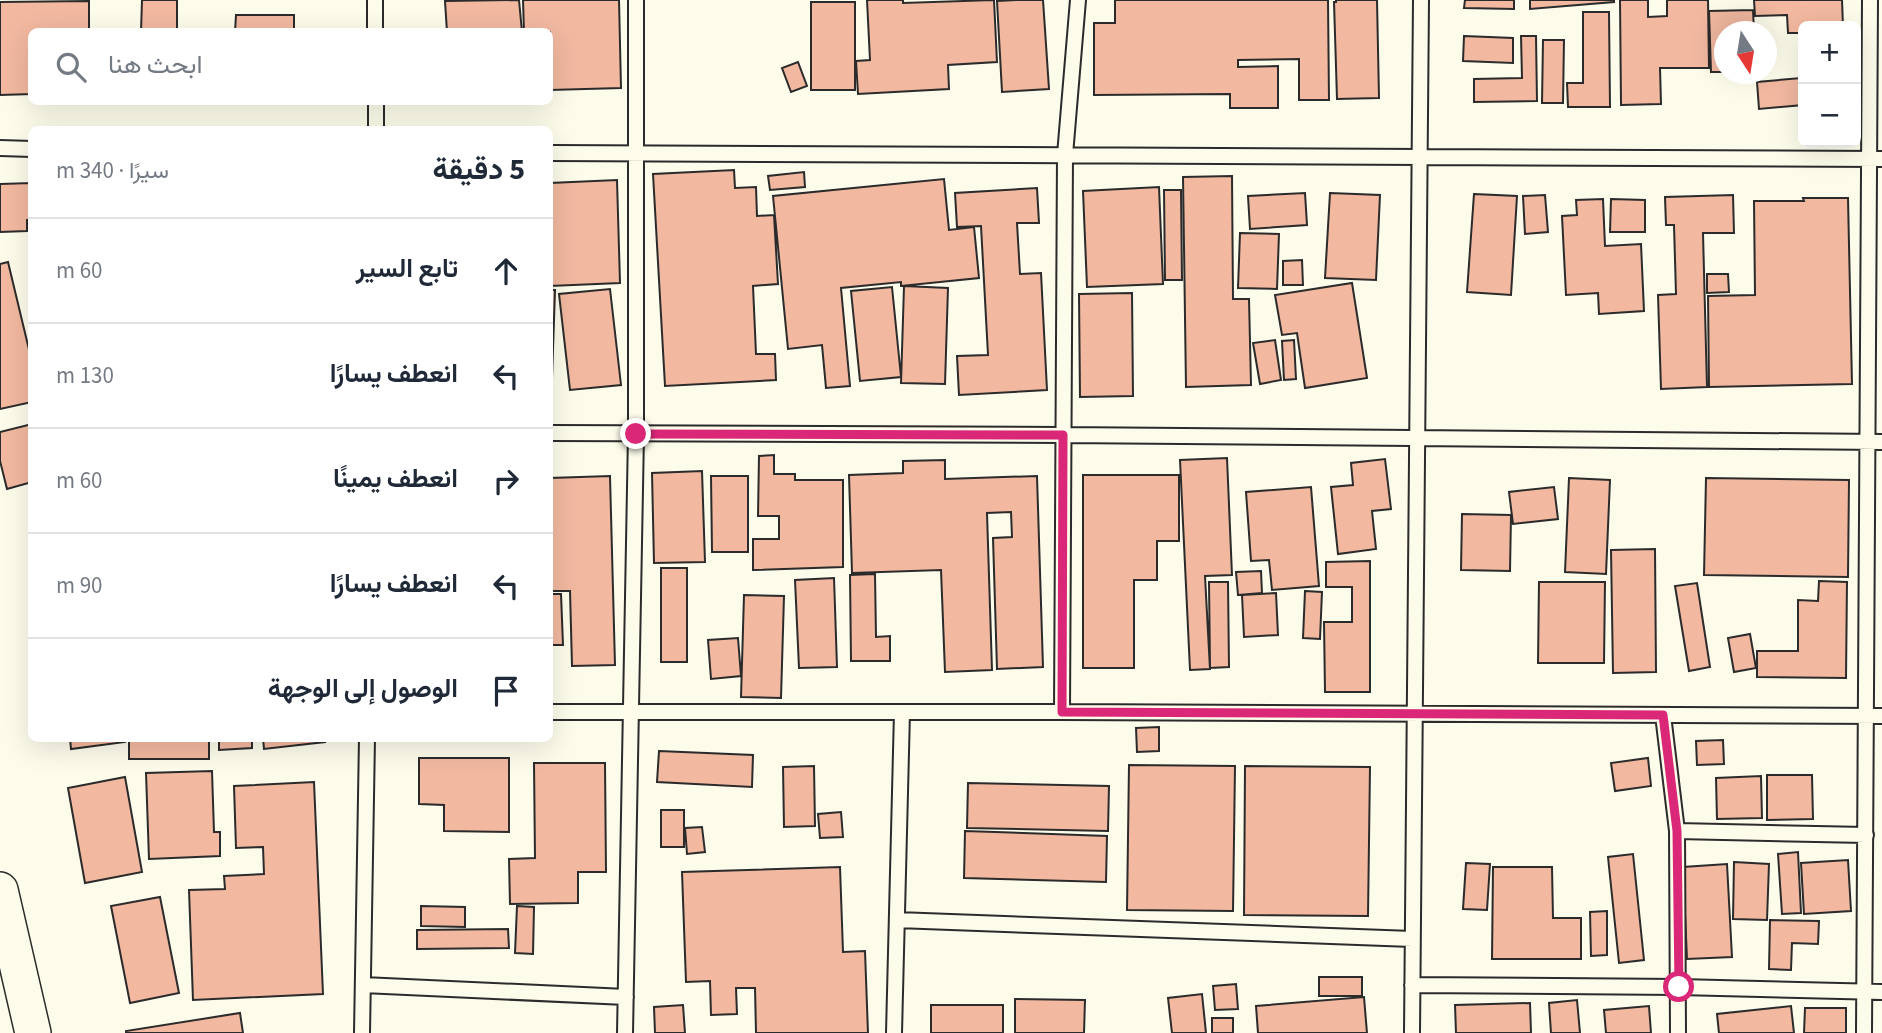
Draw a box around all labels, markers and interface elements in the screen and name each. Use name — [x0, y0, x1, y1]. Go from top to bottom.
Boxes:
north arrow — [1714, 21, 1777, 84]
map controls — [1798, 21, 1861, 147]
button: + — [1798, 21, 1861, 84]
search box — [28, 28, 553, 105]
text: ابحث هنا — [108, 46, 202, 83]
icon: search — [52, 48, 90, 86]
button: − — [1798, 84, 1861, 147]
text: 5 دقيقة — [432, 148, 525, 191]
text: سيرًا · 340 m — [56, 154, 169, 187]
text: تابع السير — [356, 250, 458, 287]
icon: ahead — [487, 252, 525, 290]
text: 60 m — [56, 254, 103, 287]
text: انعطف يسارًا — [330, 355, 458, 392]
icon: left — [487, 357, 525, 395]
text: 130 m — [56, 359, 114, 392]
route end — [620, 418, 651, 449]
text: انعطف يمينًا — [333, 460, 458, 497]
icon: right — [487, 462, 525, 500]
text: 60 m — [56, 464, 103, 497]
text: انعطف يسارًا — [330, 565, 458, 602]
icon: left — [487, 567, 525, 605]
text: 90 m — [56, 569, 103, 602]
text: الوصول إلى الوجهة — [268, 670, 458, 707]
icon: arrive — [487, 672, 525, 710]
route start — [1663, 971, 1694, 1002]

